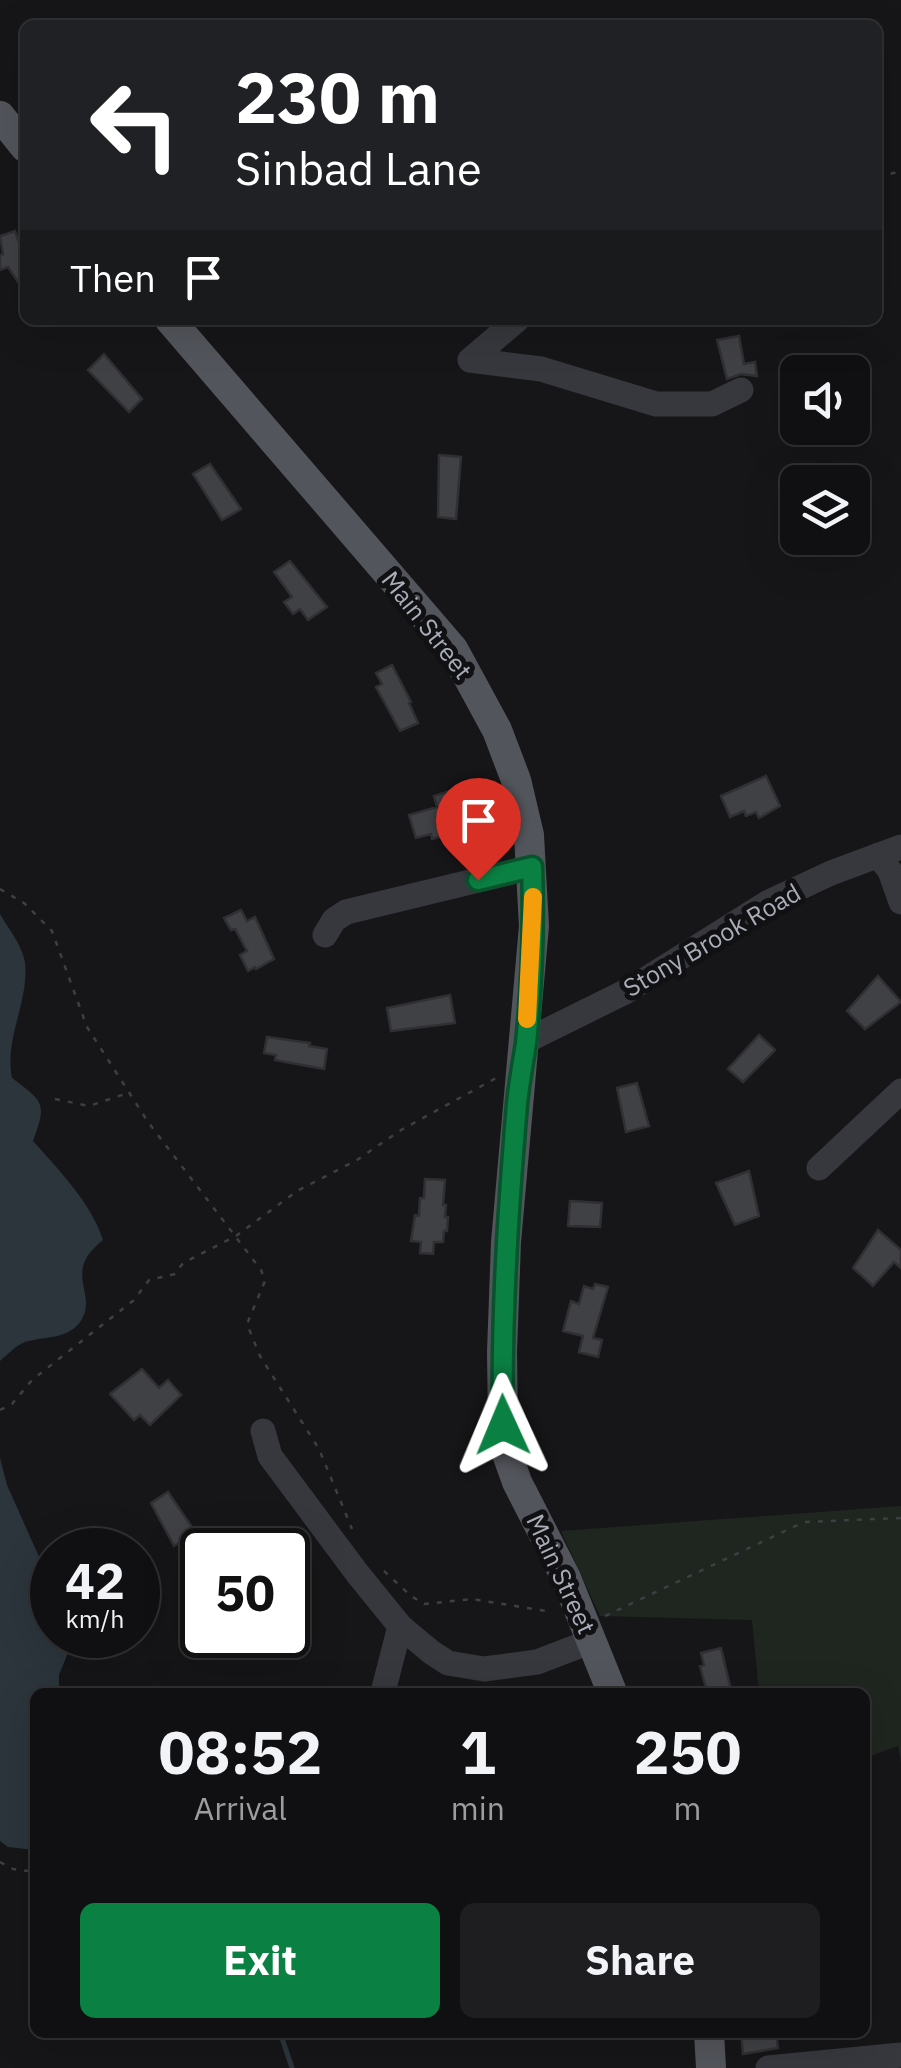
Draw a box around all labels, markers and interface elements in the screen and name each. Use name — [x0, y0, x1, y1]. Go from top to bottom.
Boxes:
text: 230 m — [235, 51, 440, 142]
icon: left — [70, 60, 200, 190]
text: Sinbad Lane — [235, 139, 482, 197]
icon: arrive — [176, 250, 231, 305]
text: Then — [70, 253, 156, 302]
map controls — [780, 355, 870, 555]
button: sound — [780, 355, 870, 445]
button: layers — [780, 465, 870, 555]
street label: Main Street — [375, 564, 480, 686]
pin — [436, 778, 521, 881]
icon: arrive — [451, 793, 506, 848]
street label: Stony Brook Road — [617, 875, 806, 1004]
position arrow — [451, 1373, 555, 1477]
street label: Main Street — [519, 1509, 604, 1639]
speed limit sign: 50 — [180, 1528, 310, 1658]
text: 42 — [65, 1548, 125, 1613]
text: km/h — [66, 1602, 124, 1635]
text: 08:52 — [159, 1712, 322, 1791]
text: 1 — [460, 1712, 496, 1791]
text: 250 — [633, 1712, 741, 1791]
text: Arrival — [194, 1787, 287, 1829]
text: min — [451, 1787, 505, 1829]
text: m — [674, 1787, 701, 1829]
button: Exit — [80, 1903, 440, 2018]
button: Share — [460, 1903, 820, 2018]

